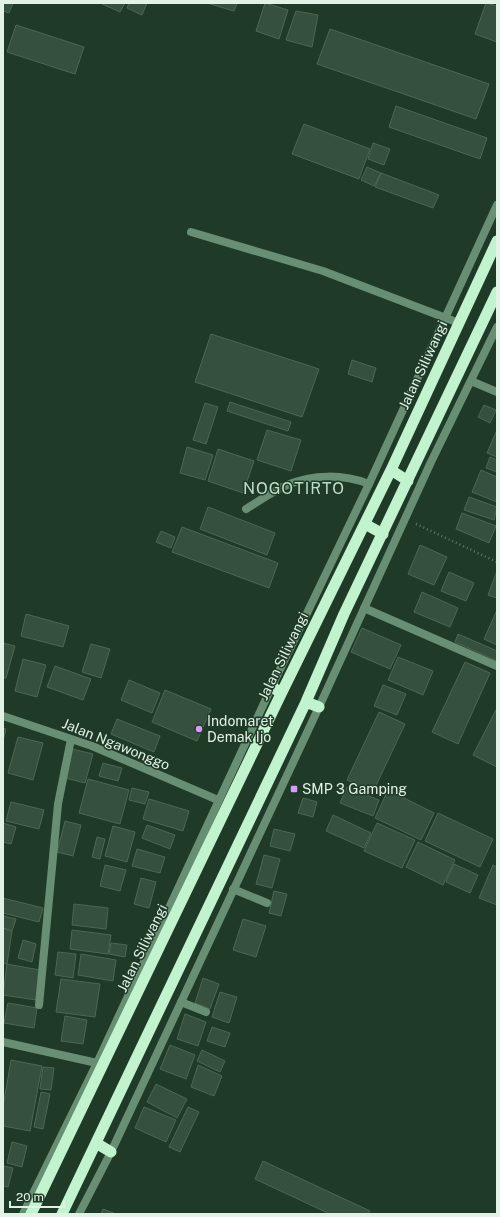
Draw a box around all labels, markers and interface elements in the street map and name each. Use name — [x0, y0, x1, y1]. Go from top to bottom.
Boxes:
street label: Jalan Siliwangi — [395, 318, 451, 412]
district label: NOGOTIRTO — [243, 479, 345, 498]
street label: Jalan Siliwangi — [255, 609, 311, 703]
place label: Indomaret Demak Ijo — [207, 713, 274, 745]
street label: Jalan Ngawonggo — [60, 715, 172, 773]
marker: Indomaret Demak Ijo — [194, 724, 204, 734]
place label: SMP 3 Gamping — [302, 781, 407, 797]
marker: SMP 3 Gamping — [289, 784, 299, 794]
street label: Jalan Siliwangi — [114, 901, 170, 995]
scale bar — [10, 1183, 64, 1209]
text: 20 m — [16, 1190, 44, 1204]

